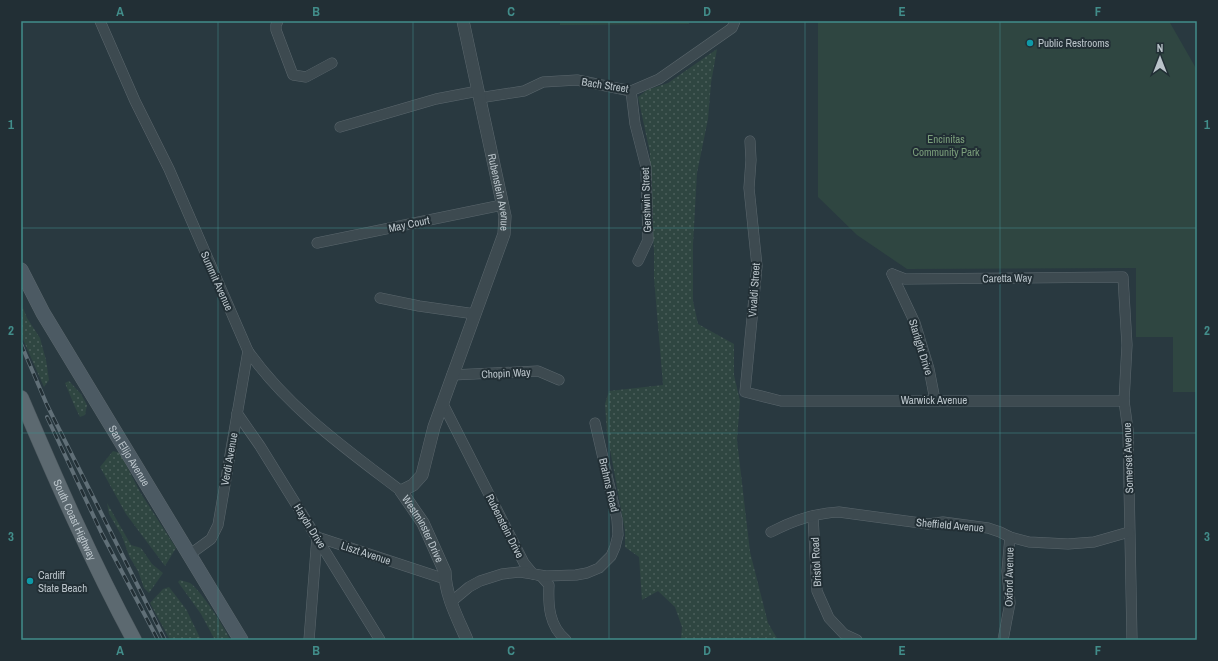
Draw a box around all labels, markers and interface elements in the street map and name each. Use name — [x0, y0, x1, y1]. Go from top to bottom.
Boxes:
text: A — [116, 3, 124, 20]
text: B — [312, 3, 320, 20]
text: C — [507, 3, 515, 20]
text: D — [703, 3, 711, 20]
text: E — [898, 3, 906, 20]
text: F — [1095, 3, 1102, 20]
place label: Public Restrooms — [1038, 36, 1110, 50]
marker: Public Restrooms — [1025, 38, 1035, 48]
north arrow — [1140, 38, 1180, 78]
text: N — [1157, 41, 1163, 55]
street label: Bach Street — [581, 74, 630, 96]
text: 1 — [8, 116, 14, 133]
text: 1 — [1204, 116, 1210, 133]
park label: Encinitas Community Park — [912, 132, 980, 159]
street label: Rubenstein Avenue — [485, 152, 512, 231]
street label: Gershwin Street — [638, 167, 654, 233]
street label: May Court — [387, 213, 431, 235]
street label: Summit Avenue — [198, 249, 236, 313]
street label: Vivaldi Street — [745, 262, 763, 317]
street label: Caretta Way — [982, 271, 1033, 285]
street label: Starlight Drive — [906, 317, 936, 377]
text: 2 — [8, 322, 14, 339]
text: 2 — [1204, 322, 1210, 339]
street label: Chopin Way — [481, 365, 531, 381]
street label: Warwick Avenue — [901, 393, 967, 407]
street label: Somerset Avenue — [1120, 422, 1136, 494]
street label: San Elijo Avenue — [106, 423, 153, 489]
street label: Verdi Avenue — [217, 431, 241, 487]
street label: Brahms Road — [596, 457, 622, 513]
street label: South Coast Highway — [50, 477, 100, 563]
street label: Westminster Drive — [399, 492, 447, 565]
street label: Rubenstein Drive — [483, 492, 527, 560]
street label: Haydn Drive — [291, 501, 329, 551]
street label: Sheffield Avenue — [916, 515, 984, 535]
text: 3 — [8, 528, 14, 545]
text: 3 — [1204, 528, 1210, 545]
street label: Bristol Road — [808, 537, 824, 587]
street label: Liszt Avenue — [339, 538, 393, 568]
street label: Oxford Avenue — [1001, 547, 1017, 607]
place label: Cardiff State Beach — [38, 568, 87, 595]
marker: Cardiff State Beach — [25, 576, 35, 586]
text: A — [116, 642, 124, 659]
text: B — [312, 642, 320, 659]
text: C — [507, 642, 515, 659]
text: D — [703, 642, 711, 659]
text: E — [898, 642, 906, 659]
text: F — [1095, 642, 1102, 659]

